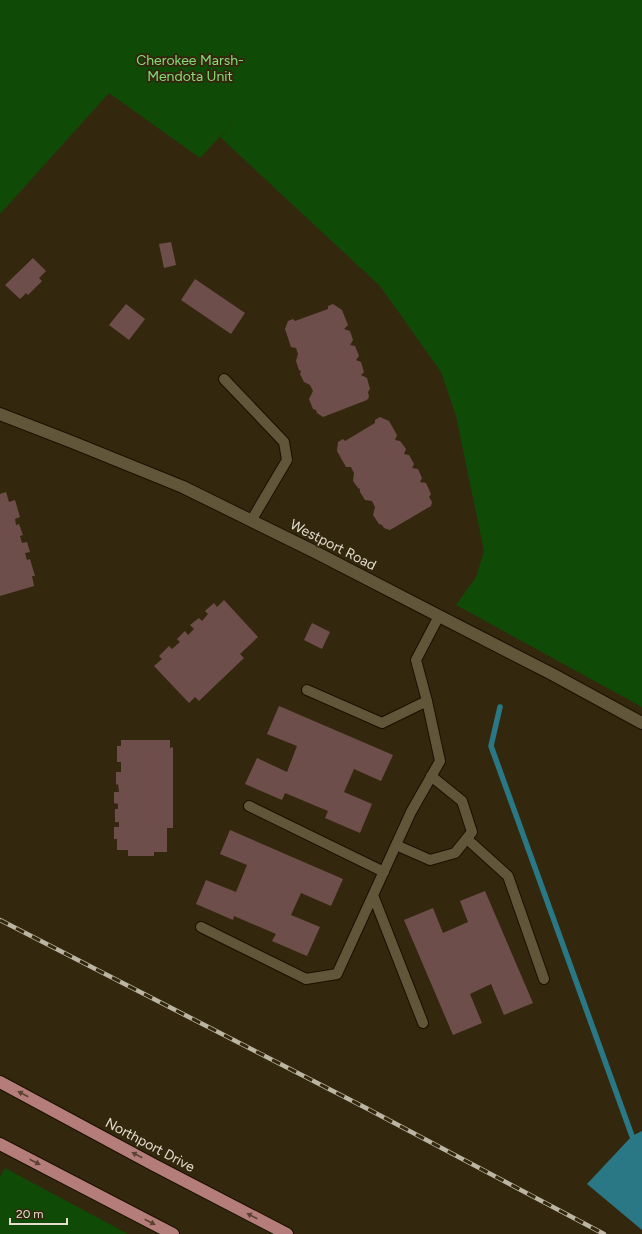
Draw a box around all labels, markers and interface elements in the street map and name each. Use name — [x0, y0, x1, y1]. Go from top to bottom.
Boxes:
park label: Cherokee Marsh- Mendota Unit — [136, 52, 244, 85]
street label: Westport Road — [287, 516, 379, 574]
one-way arrow — [17, 1090, 28, 1097]
street label: Northport Drive — [102, 1114, 198, 1176]
one-way arrow — [131, 1152, 143, 1159]
one-way arrow — [29, 1159, 40, 1166]
scale bar — [10, 1200, 67, 1226]
text: 20 m — [16, 1207, 44, 1221]
one-way arrow — [246, 1213, 258, 1219]
one-way arrow — [144, 1219, 156, 1225]

